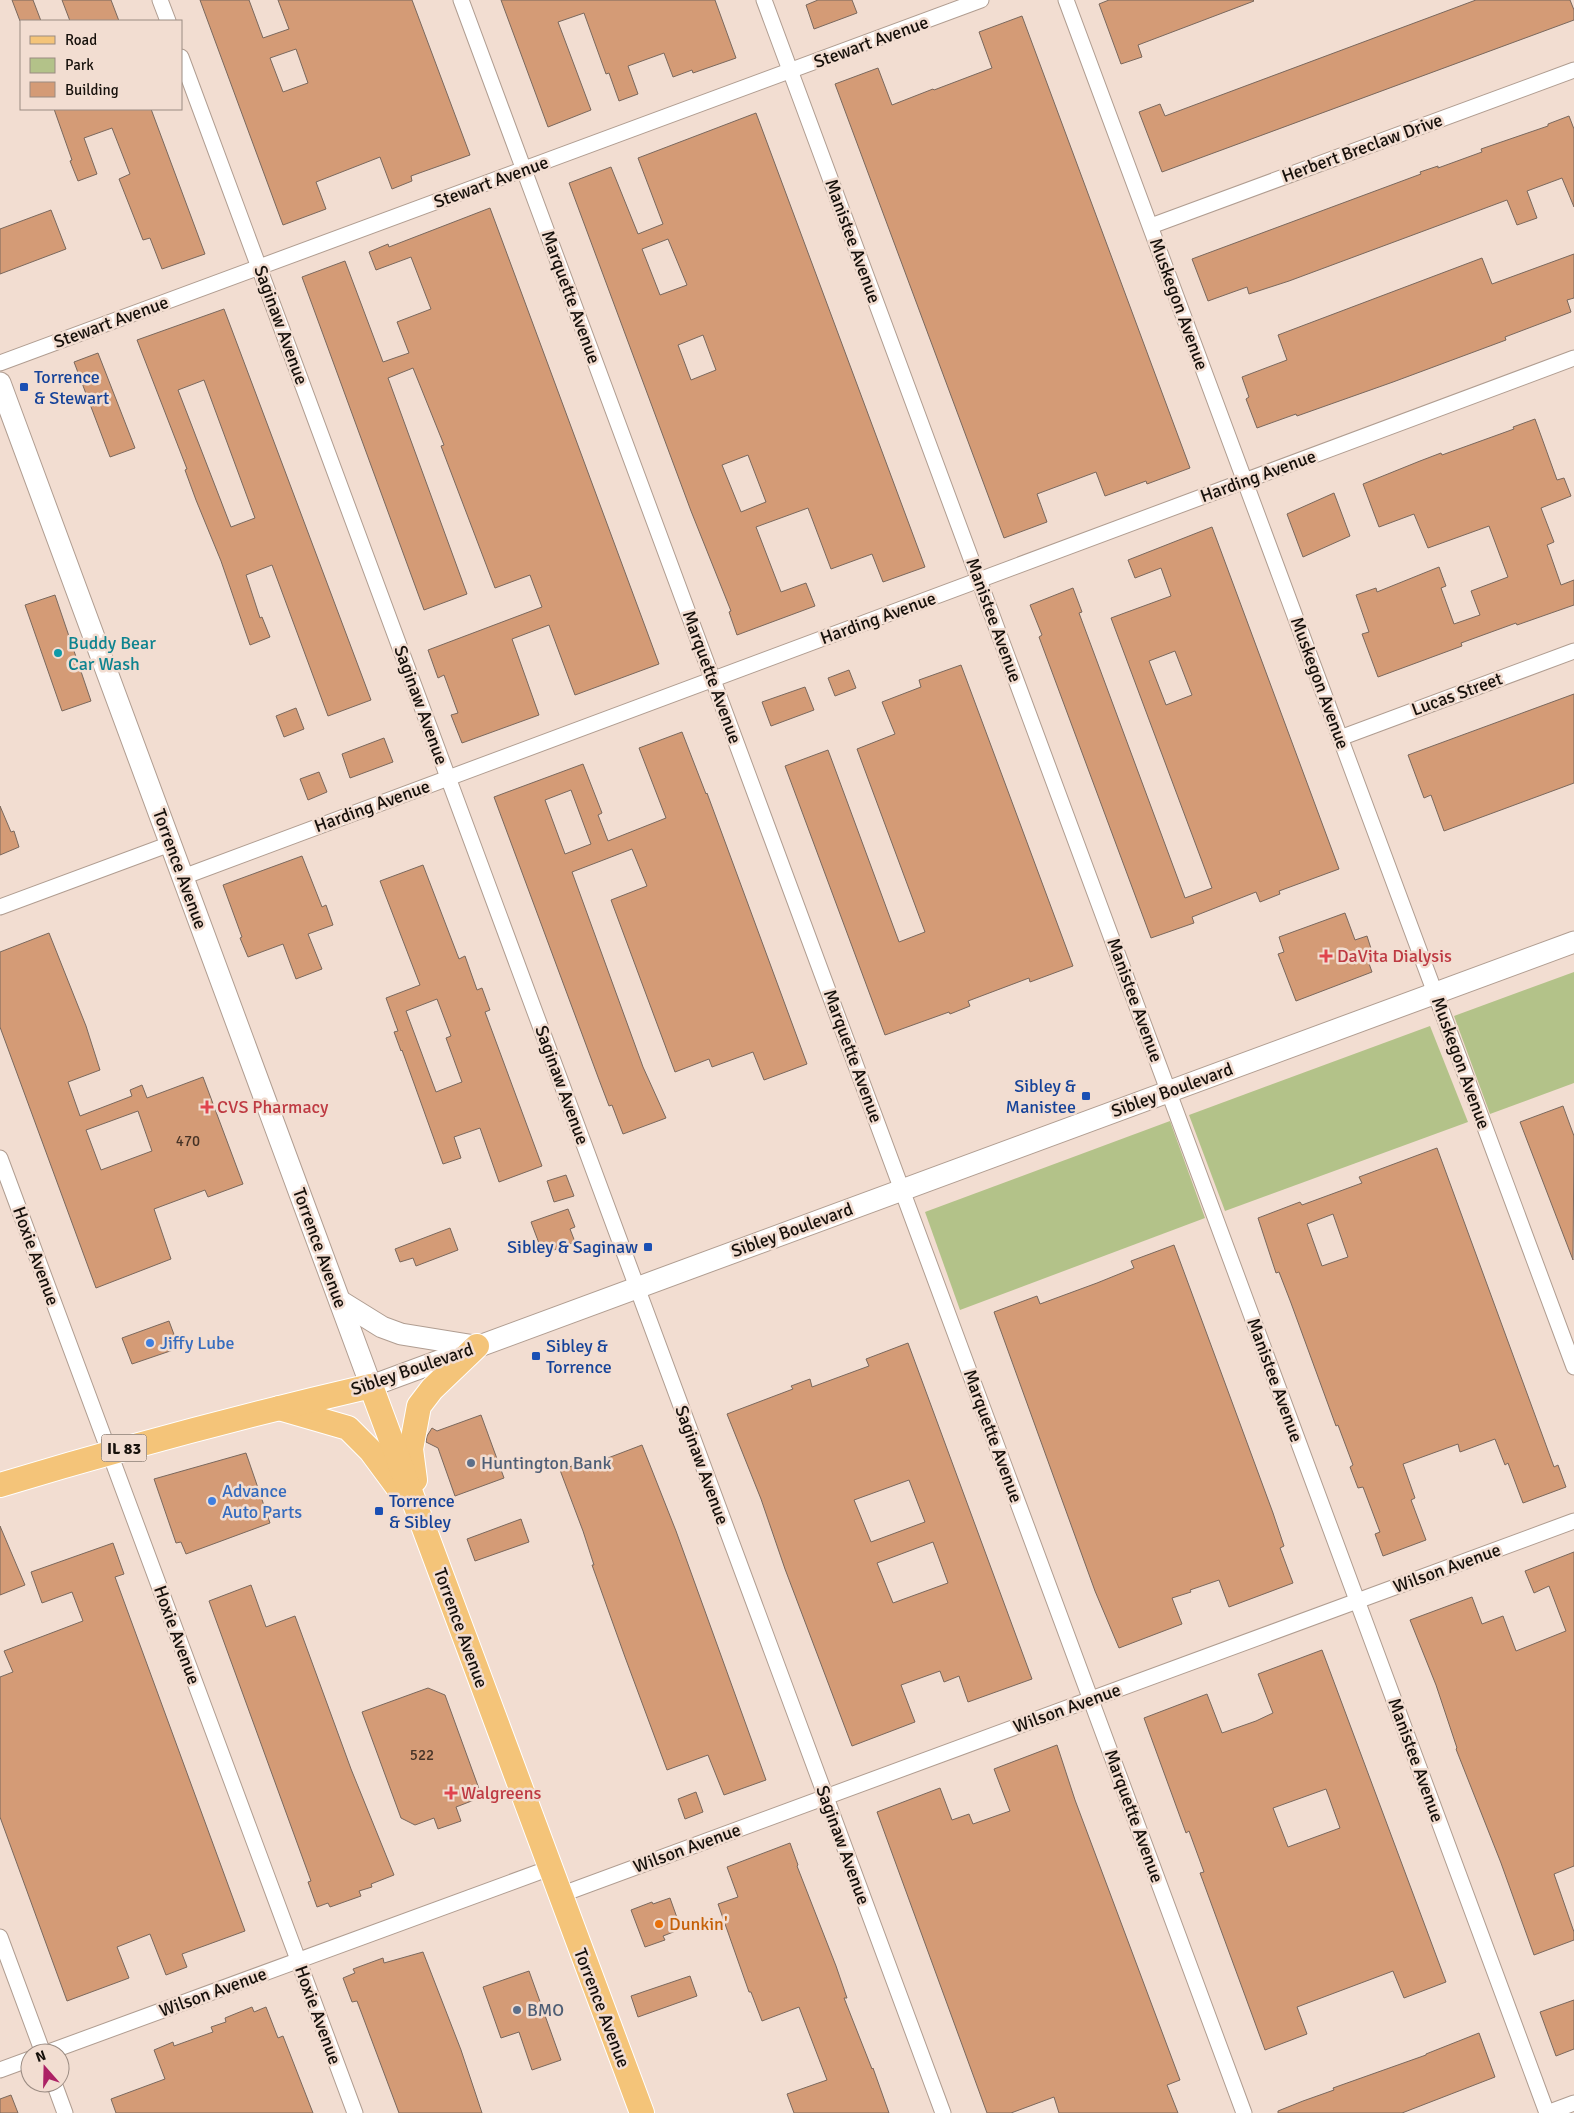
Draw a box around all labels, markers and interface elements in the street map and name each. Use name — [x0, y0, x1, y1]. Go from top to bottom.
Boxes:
street label: Stewart Avenue — [811, 11, 931, 73]
legend — [20, 20, 182, 110]
text: Road — [65, 31, 97, 49]
text: Park — [65, 56, 94, 74]
text: Building — [65, 81, 119, 99]
street label: Herbert Breclaw Drive — [1279, 109, 1445, 187]
street label: Stewart Avenue — [431, 151, 551, 213]
street label: Manistee Avenue — [820, 176, 886, 306]
street label: Marquette Avenue — [537, 227, 605, 367]
street label: Muskegon Avenue — [1145, 235, 1213, 373]
street label: Saginaw Avenue — [249, 262, 313, 388]
street label: Stewart Avenue — [51, 291, 171, 353]
place label: Torrence & Stewart — [34, 366, 109, 409]
marker: Torrence & Stewart — [18, 381, 30, 393]
street label: Harding Avenue — [1197, 445, 1319, 507]
street label: Manistee Avenue — [961, 555, 1027, 685]
street label: Harding Avenue — [817, 587, 939, 649]
street label: Marquette Avenue — [678, 607, 746, 747]
street label: Muskegon Avenue — [1286, 614, 1354, 752]
place label: Buddy Bear Car Wash — [68, 632, 156, 675]
street label: Saginaw Avenue — [389, 642, 453, 768]
marker: Buddy Bear Car Wash — [52, 647, 64, 659]
street label: Lucas Street — [1409, 667, 1505, 721]
street label: Harding Avenue — [311, 775, 433, 837]
street label: Torrence Avenue — [148, 806, 212, 932]
street label: Manistee Avenue — [1102, 935, 1168, 1065]
place label: DaVita Dialysis — [1337, 945, 1452, 967]
marker: DaVita Dialysis — [1319, 949, 1333, 963]
street label: Marquette Avenue — [819, 986, 887, 1126]
street label: Muskegon Avenue — [1427, 994, 1495, 1132]
street label: Saginaw Avenue — [530, 1022, 594, 1148]
street label: Sibley Boulevard — [1108, 1058, 1236, 1122]
place label: Sibley & Manistee — [1006, 1075, 1076, 1118]
marker: Sibley & Manistee — [1080, 1090, 1092, 1102]
place label: CVS Pharmacy — [217, 1096, 329, 1118]
marker: CVS Pharmacy — [201, 1101, 213, 1113]
house number: 470 — [176, 1132, 200, 1150]
street label: Torrence Avenue — [288, 1185, 352, 1311]
street label: Sibley Boulevard — [728, 1198, 856, 1262]
street label: Hoxie Avenue — [8, 1204, 64, 1308]
place label: Sibley & Saginaw — [507, 1236, 638, 1258]
marker: Sibley & Saginaw — [642, 1241, 654, 1253]
street label: Manistee Avenue — [1242, 1315, 1308, 1445]
place label: Jiffy Lube — [160, 1332, 235, 1354]
place label: Sibley & Torrence — [546, 1335, 612, 1378]
marker: Jiffy Lube — [144, 1337, 156, 1349]
street label: Sibley Boulevard — [348, 1338, 476, 1400]
marker: Sibley & Torrence — [530, 1350, 542, 1362]
street label: Marquette Avenue — [959, 1366, 1027, 1506]
street label: Saginaw Avenue — [670, 1402, 734, 1528]
road number: IL 83 — [102, 1435, 146, 1462]
place label: Huntington Bank — [481, 1452, 612, 1474]
marker: Huntington Bank — [465, 1457, 477, 1469]
place label: Advance Auto Parts — [222, 1480, 302, 1523]
place label: Torrence & Sibley — [389, 1490, 455, 1533]
marker: Advance Auto Parts — [206, 1495, 218, 1507]
marker: Torrence & Sibley — [373, 1505, 385, 1517]
street label: Wilson Avenue — [1390, 1538, 1504, 1598]
street label: Torrence Avenue — [429, 1565, 493, 1691]
street label: Hoxie Avenue — [149, 1583, 205, 1687]
street label: Wilson Avenue — [1010, 1678, 1124, 1738]
street label: Manistee Avenue — [1383, 1695, 1449, 1825]
house number: 522 — [410, 1746, 434, 1764]
street label: Marquette Avenue — [1100, 1746, 1168, 1886]
place label: Walgreens — [461, 1782, 542, 1804]
street label: Saginaw Avenue — [811, 1782, 875, 1908]
marker: Walgreens — [445, 1787, 457, 1799]
street label: Wilson Avenue — [630, 1818, 744, 1878]
place label: Dunkin' — [669, 1913, 728, 1935]
marker: Dunkin' — [653, 1918, 665, 1930]
street label: Torrence Avenue — [569, 1945, 635, 2071]
street label: Wilson Avenue — [156, 1962, 270, 2022]
street label: Hoxie Avenue — [290, 1963, 346, 2067]
place label: BMO — [527, 1999, 564, 2021]
marker: BMO — [511, 2004, 523, 2016]
north arrow — [20, 2043, 70, 2093]
text: N — [33, 2047, 48, 2066]

